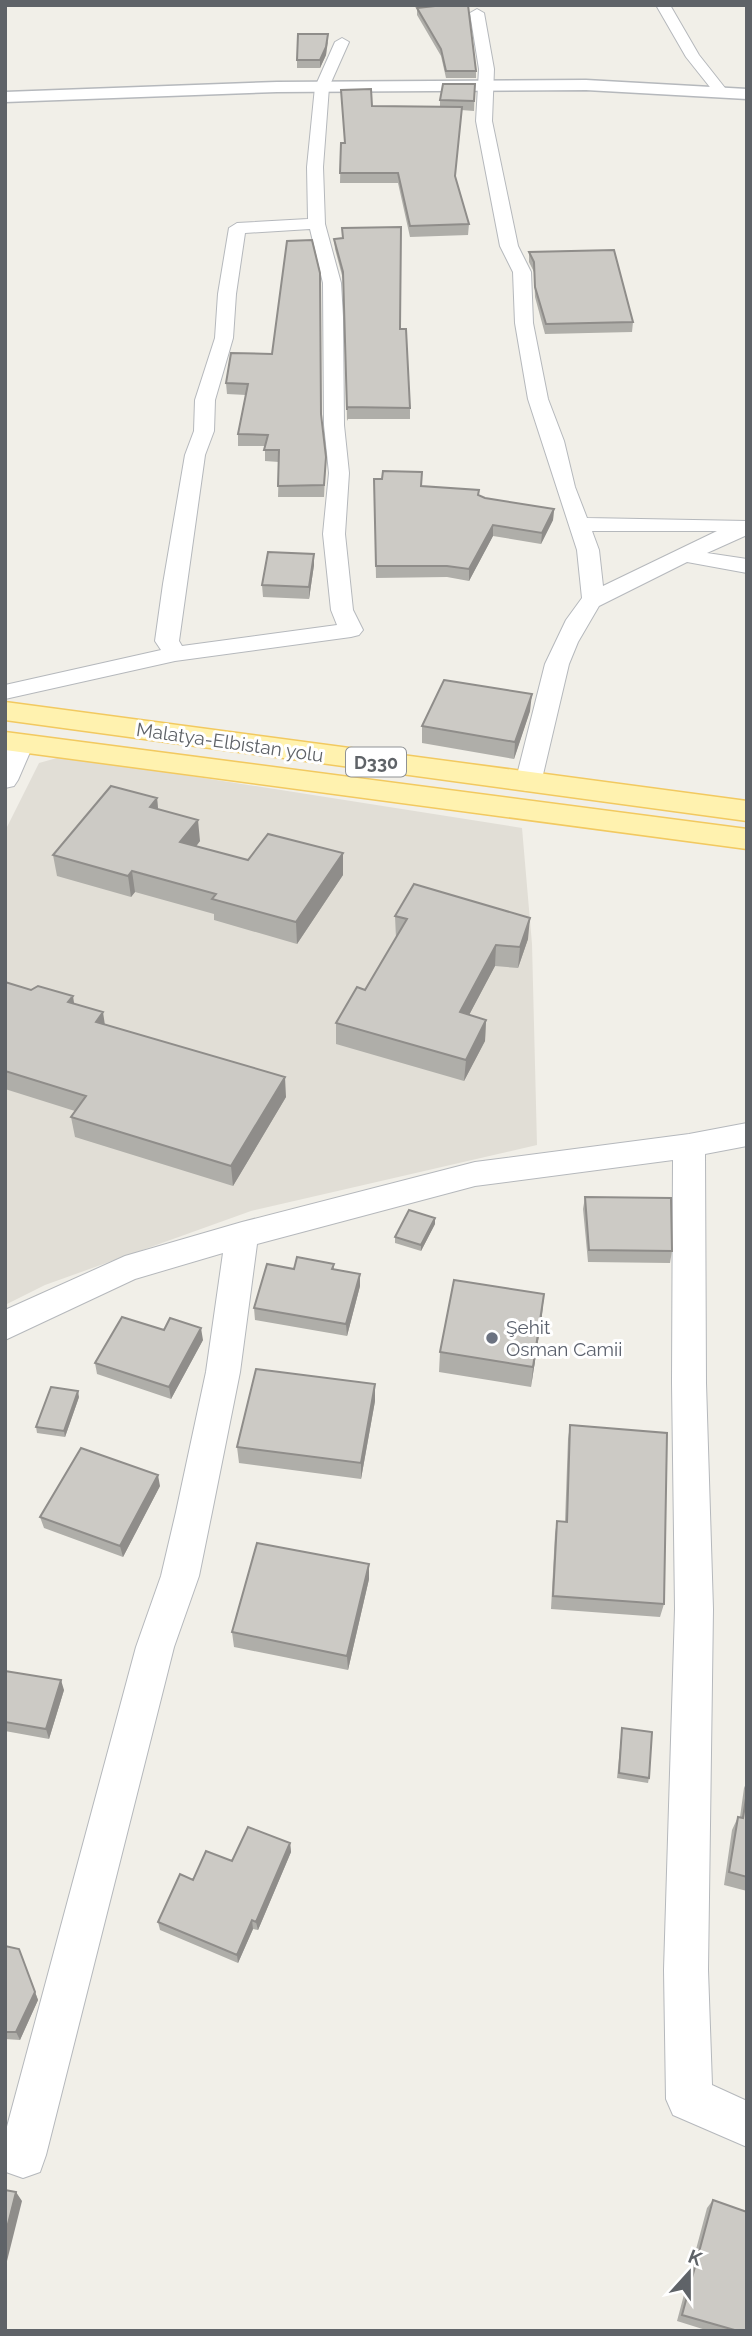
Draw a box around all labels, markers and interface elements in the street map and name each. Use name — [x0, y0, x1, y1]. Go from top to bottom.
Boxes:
street label: Malatya-Elbistan yolu — [135, 718, 325, 766]
road number: D330 — [346, 748, 406, 776]
place label: Şehit Osman Camii — [506, 1316, 622, 1360]
marker: Şehit Osman Camii — [484, 1330, 500, 1346]
north arrow — [654, 2238, 724, 2308]
text: K — [685, 2245, 705, 2270]

